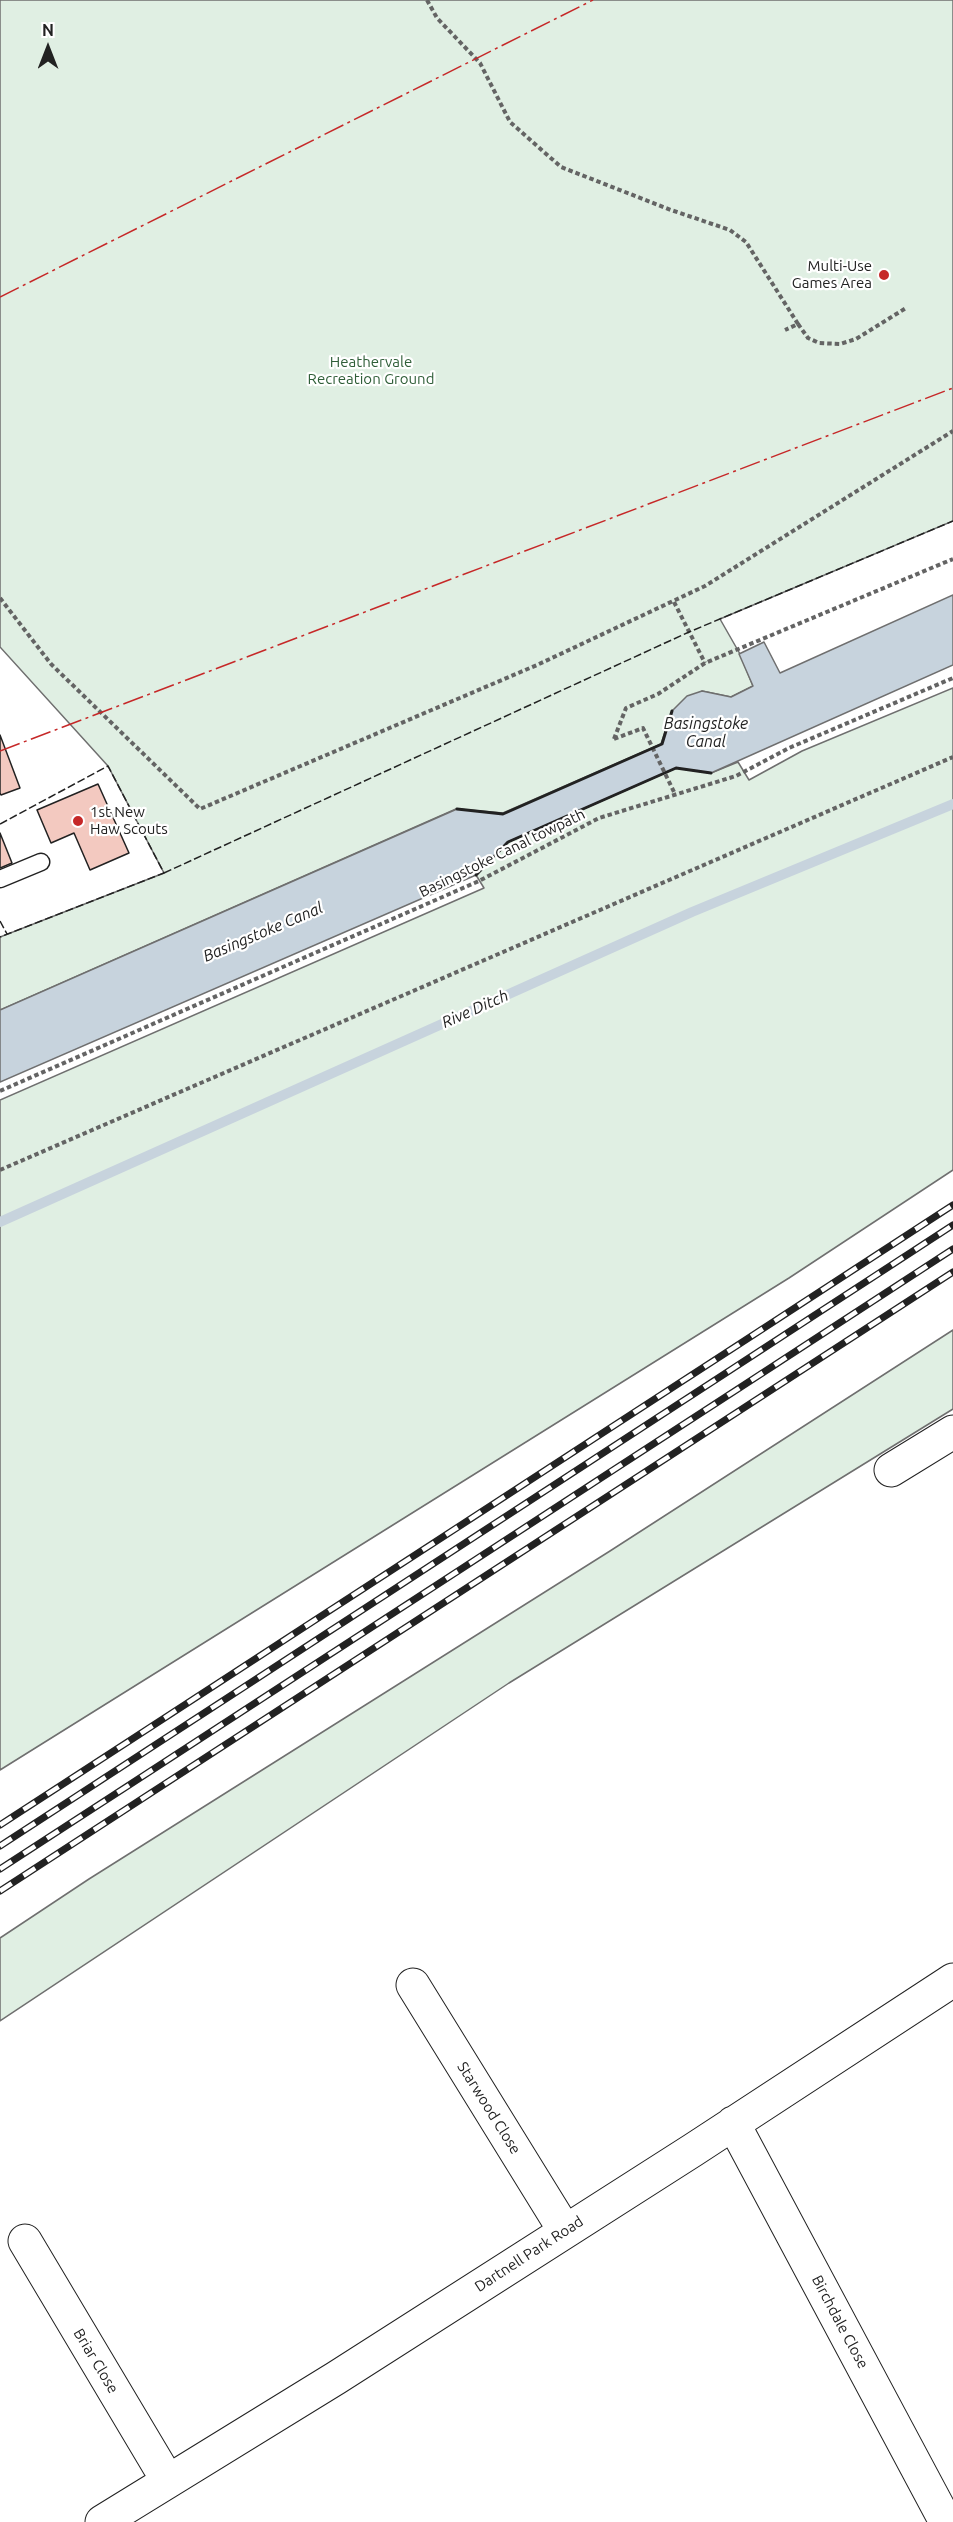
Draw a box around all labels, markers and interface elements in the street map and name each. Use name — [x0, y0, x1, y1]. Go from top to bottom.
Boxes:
north arrow — [18, 18, 78, 78]
text: N — [42, 21, 54, 39]
place label: Multi-Use Games Area — [792, 257, 872, 292]
marker: Multi-Use Games Area — [877, 268, 891, 282]
park label: Heathervale Recreation Ground — [308, 353, 434, 388]
water label: Basingstoke Canal — [664, 714, 748, 752]
place label: 1st New Haw Scouts — [90, 803, 168, 838]
street label: Basingstoke Canal towpath — [416, 805, 588, 901]
marker: 1st New Haw Scouts — [71, 814, 85, 828]
water label: Basingstoke Canal — [200, 898, 326, 966]
water label: Rive Ditch — [439, 986, 511, 1032]
street label: Starwood Close — [453, 2058, 525, 2158]
street label: Dartnell Park Road — [471, 2212, 587, 2296]
street label: Birchdale Close — [808, 2272, 872, 2372]
street label: Briar Close — [70, 2325, 122, 2397]

